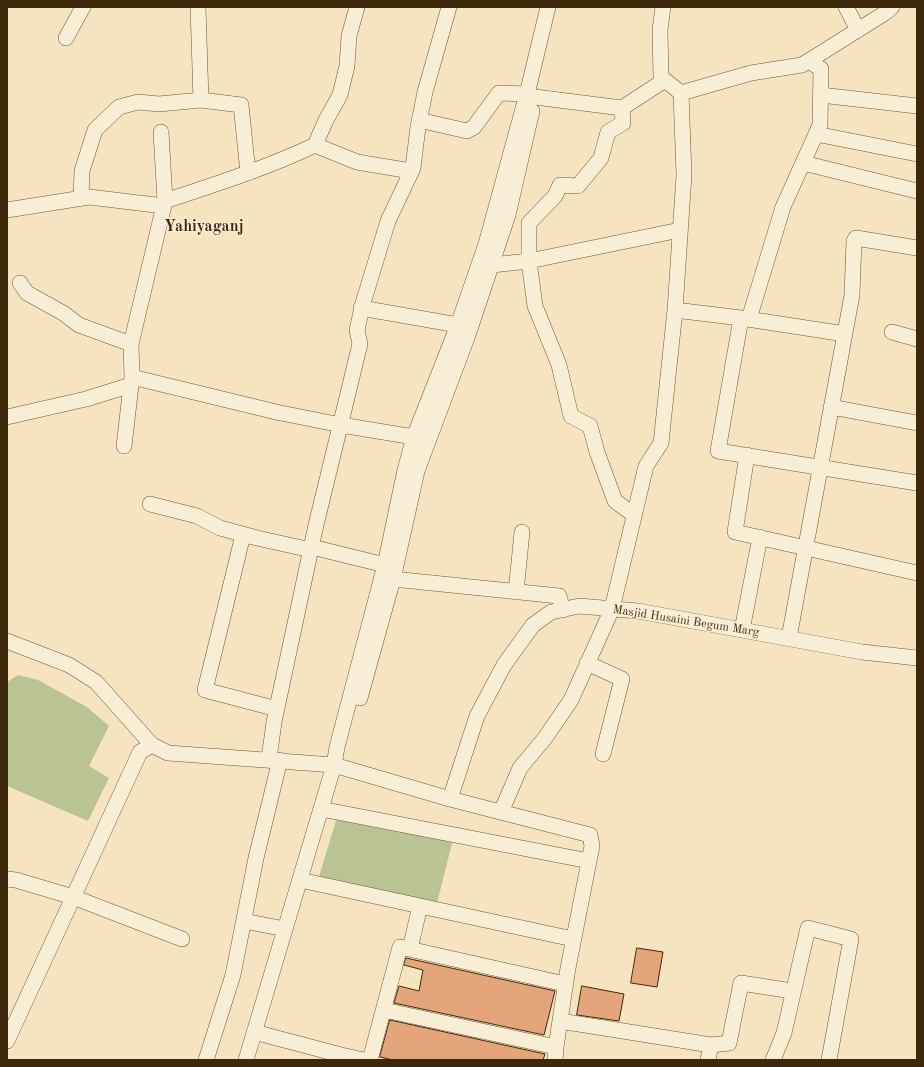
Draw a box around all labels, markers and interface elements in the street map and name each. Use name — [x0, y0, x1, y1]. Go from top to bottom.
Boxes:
district label: Yahiyaganj — [164, 217, 244, 237]
street label: Masjid Husaini Begum Marg — [612, 602, 760, 640]

